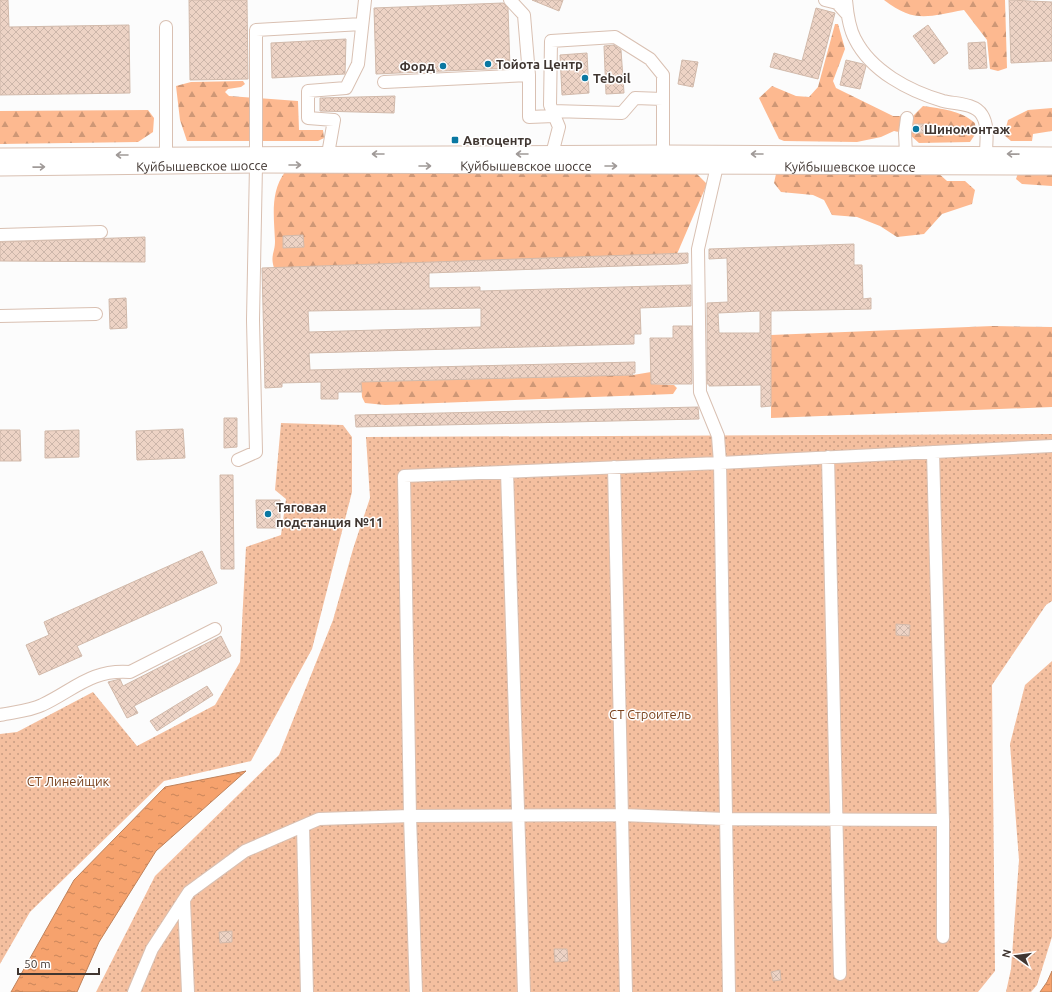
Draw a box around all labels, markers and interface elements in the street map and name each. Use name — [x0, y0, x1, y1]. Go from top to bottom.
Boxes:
place label: Тойота Центр — [496, 57, 583, 71]
place label: Форд — [400, 59, 435, 73]
marker: Тойота Центр — [483, 59, 493, 69]
marker: Форд — [438, 61, 448, 71]
place label: Teboil — [593, 71, 631, 85]
marker: Teboil — [580, 73, 590, 83]
place label: Шиномонтаж — [924, 122, 1010, 136]
marker: Шиномонтаж — [911, 124, 921, 134]
place label: Автоцентр — [463, 133, 532, 147]
marker: Автоцентр — [450, 135, 460, 145]
one-way arrow — [372, 150, 385, 158]
one-way arrow — [516, 150, 529, 158]
one-way arrow — [751, 150, 764, 158]
one-way arrow — [116, 151, 129, 159]
one-way arrow — [1007, 151, 1020, 158]
street label: Куйбышевское шоссе — [136, 158, 268, 173]
street label: Куйбышевское шоссе — [460, 159, 592, 173]
street label: Куйбышевское шоссе — [784, 159, 916, 174]
one-way arrow — [288, 161, 301, 169]
one-way arrow — [418, 162, 431, 170]
one-way arrow — [604, 162, 617, 170]
one-way arrow — [32, 164, 45, 171]
place label: Тяговая подстанция №11 — [276, 500, 383, 529]
marker: Тяговая подстанция №11 — [263, 509, 273, 519]
park label: СТ Строитель — [609, 707, 691, 721]
park label: СТ Линейщик — [27, 774, 110, 788]
north arrow — [996, 936, 1036, 976]
text: N — [999, 948, 1013, 959]
scale bar — [18, 950, 99, 976]
text: 50 m — [24, 957, 51, 970]

